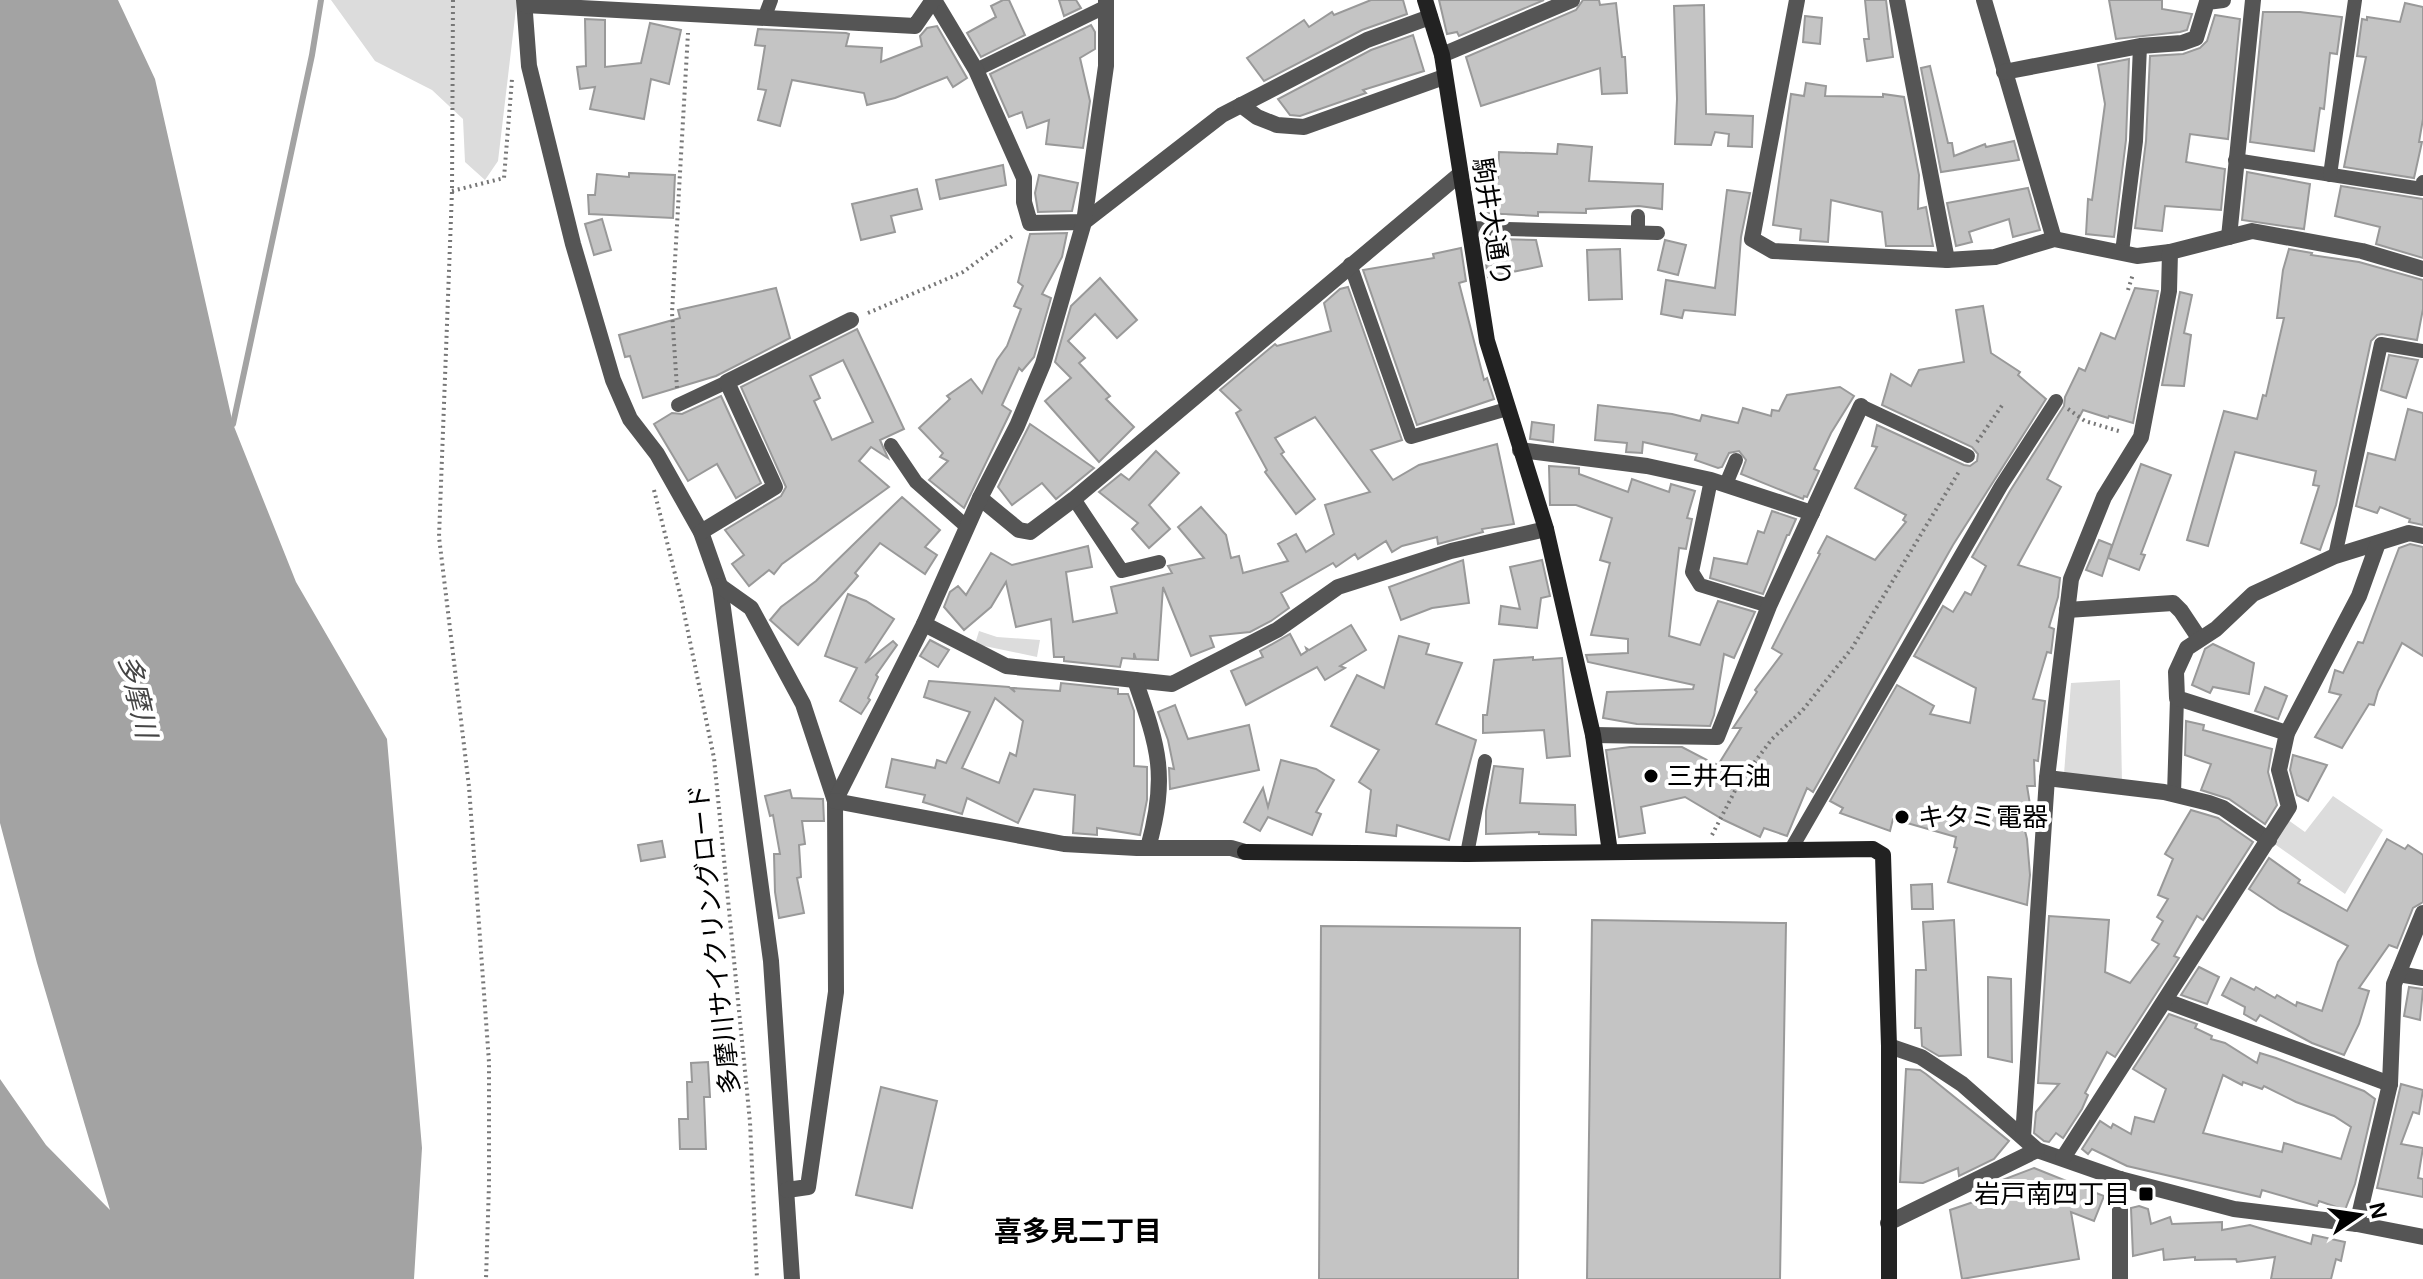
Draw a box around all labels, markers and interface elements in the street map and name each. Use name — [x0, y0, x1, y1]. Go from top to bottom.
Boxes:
street label: 駒井大通り — [1467, 155, 1517, 289]
water label: 多摩川 — [113, 652, 163, 743]
place label: 三井石油 — [1667, 761, 1771, 791]
marker: 三井石油 — [1642, 767, 1660, 785]
street label: 多摩川サイクリングロード — [683, 783, 745, 1095]
place label: キタミ電器 — [1918, 802, 2048, 832]
marker: キタミ電器 — [1893, 808, 1911, 826]
north arrow — [2319, 1175, 2399, 1255]
place label: 岩戸南四丁目 — [1974, 1179, 2130, 1209]
marker: 岩戸南四丁目 — [2137, 1185, 2155, 1203]
text: N — [2364, 1200, 2392, 1221]
district label: 喜多見二丁目 — [994, 1216, 1162, 1247]

